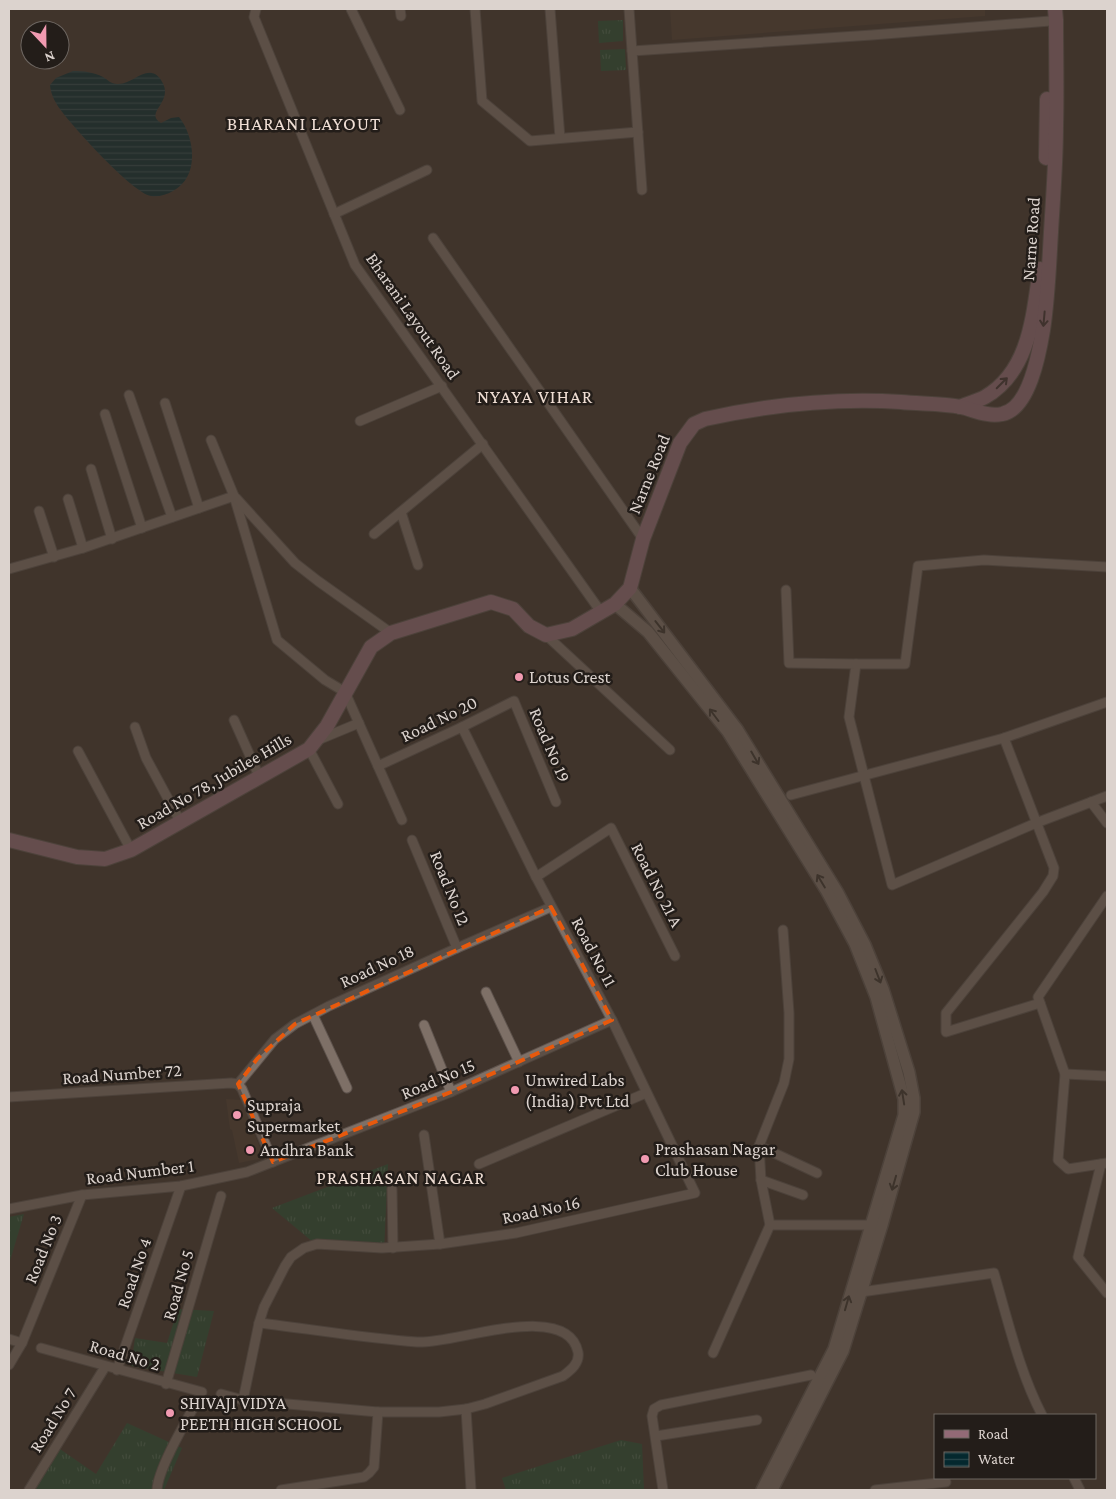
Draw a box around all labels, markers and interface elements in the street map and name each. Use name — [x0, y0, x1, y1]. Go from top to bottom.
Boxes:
north arrow — [20, 20, 70, 70]
text: N — [42, 48, 57, 66]
district label: BHARANI LAYOUT — [227, 113, 381, 134]
street label: Narne Road — [1018, 196, 1044, 282]
street label: Bharani Layout Road — [362, 249, 464, 383]
one-way arrow — [1039, 311, 1049, 327]
one-way arrow — [996, 377, 1008, 389]
district label: NYAYA VIHAR — [477, 386, 593, 407]
street label: Narne Road — [624, 431, 674, 517]
one-way arrow — [655, 620, 665, 634]
place label: Lotus Crest — [529, 667, 611, 687]
marker: Lotus Crest — [513, 671, 525, 683]
street label: Road No 20 — [397, 692, 481, 746]
street label: Road No 19 — [525, 705, 575, 785]
one-way arrow — [709, 708, 720, 722]
street label: Road No 78, Jubilee Hills — [133, 729, 295, 833]
one-way arrow — [751, 751, 761, 765]
street label: Road No 21 A — [627, 839, 687, 931]
street label: Road No 12 — [426, 848, 474, 928]
one-way arrow — [815, 874, 825, 888]
street label: Road No 11 — [567, 914, 621, 990]
street label: Road No 18 — [337, 940, 417, 992]
one-way arrow — [874, 968, 883, 983]
street label: Road No 15 — [398, 1054, 478, 1104]
street label: Road Number 72 — [62, 1060, 182, 1088]
place label: Unwired Labs (India) Pvt Ltd — [525, 1070, 630, 1112]
marker: Unwired Labs (India) Pvt Ltd — [509, 1084, 521, 1096]
one-way arrow — [898, 1089, 908, 1105]
place label: Supraja Supermarket — [247, 1095, 341, 1136]
marker: Supraja Supermarket — [231, 1109, 243, 1121]
place label: Prashasan Nagar Club House — [655, 1139, 776, 1180]
place label: Andhra Bank — [260, 1140, 354, 1160]
marker: Andhra Bank — [244, 1144, 256, 1156]
marker: Prashasan Nagar Club House — [639, 1153, 651, 1165]
street label: Road Number 1 — [85, 1155, 195, 1189]
district label: PRASHASAN NAGAR — [316, 1167, 486, 1188]
one-way arrow — [889, 1174, 899, 1190]
street label: Road No 16 — [500, 1192, 582, 1228]
street label: Road No 3 — [20, 1212, 66, 1286]
street label: Road No 4 — [113, 1235, 155, 1311]
street label: Road No 5 — [158, 1247, 198, 1323]
one-way arrow — [843, 1296, 853, 1312]
street label: Road No 2 — [87, 1335, 163, 1375]
street label: Road No 7 — [25, 1384, 81, 1456]
place label: SHIVAJI VIDYA PEETH HIGH SCHOOL — [180, 1393, 341, 1434]
marker: SHIVAJI VIDYA PEETH HIGH SCHOOL — [164, 1407, 176, 1419]
legend — [934, 1414, 1096, 1479]
text: Road — [978, 1426, 1009, 1442]
text: Water — [978, 1451, 1015, 1467]

